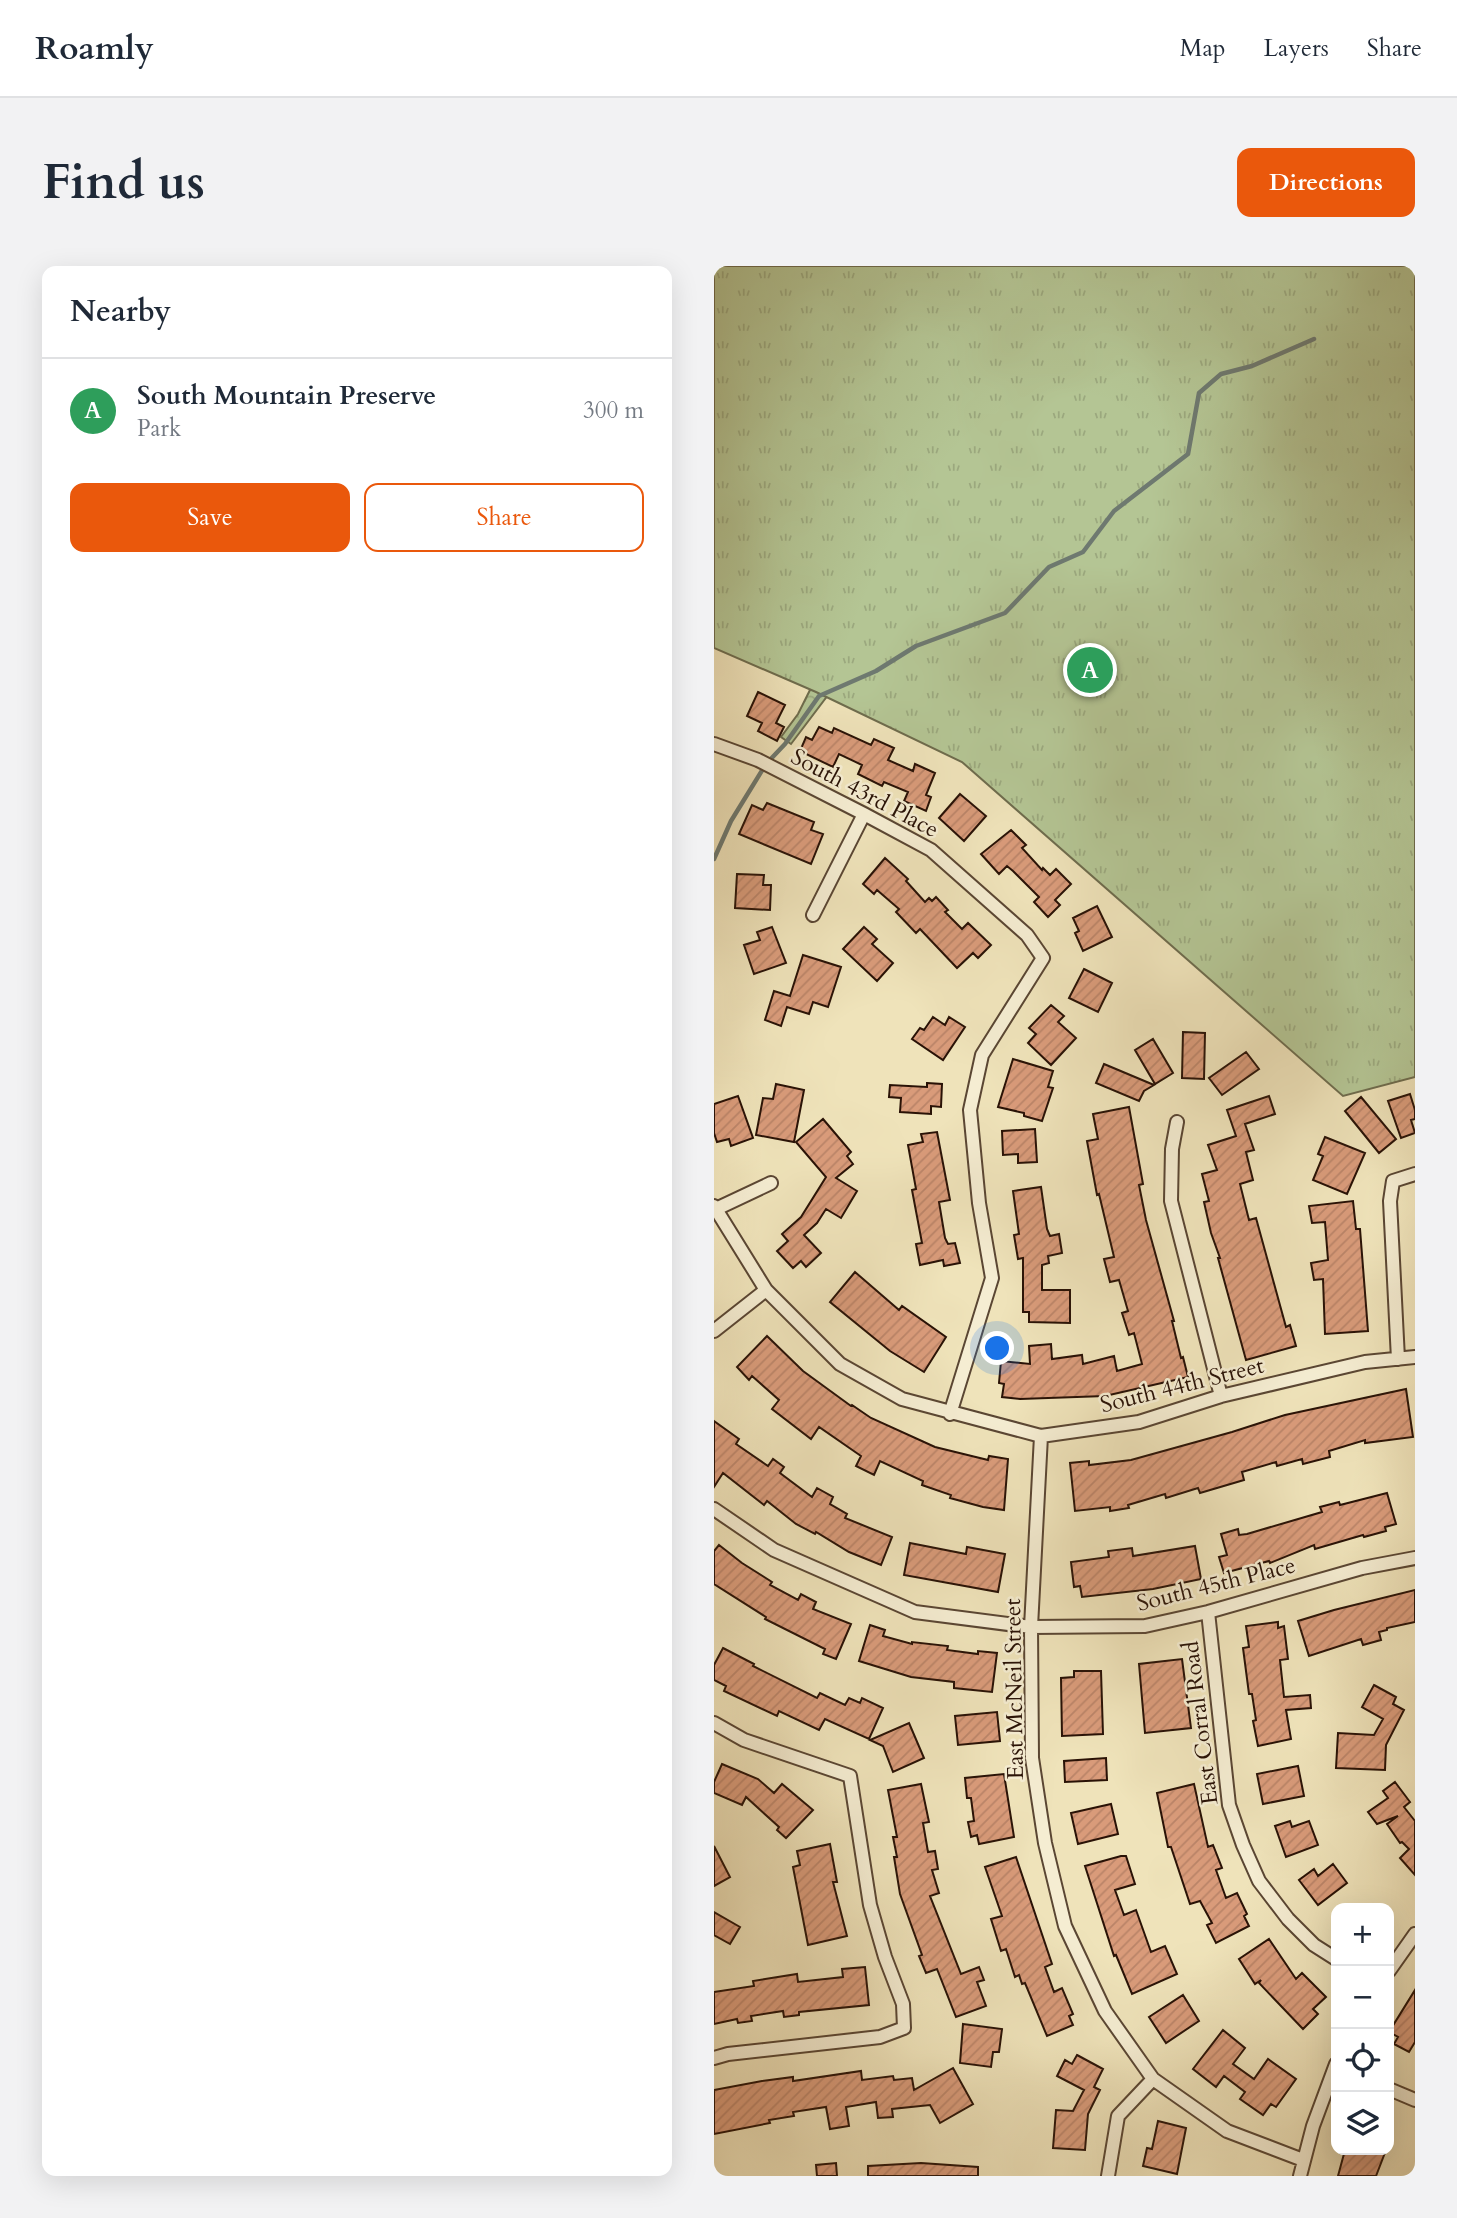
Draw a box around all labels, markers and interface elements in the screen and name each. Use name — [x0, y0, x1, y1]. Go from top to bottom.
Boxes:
text: Roamly — [35, 26, 154, 71]
text: Map — [1180, 32, 1226, 65]
text: Layers — [1264, 32, 1329, 65]
text: Share — [1367, 32, 1422, 65]
button: Directions — [1237, 148, 1415, 217]
text: Find us — [42, 149, 205, 216]
text: Nearby — [70, 291, 171, 332]
text: South Mountain Preserve — [137, 378, 436, 413]
text: A — [84, 395, 102, 426]
text: 300 m — [583, 395, 644, 426]
text: Park — [137, 413, 181, 444]
button: Save — [70, 483, 350, 552]
button: Share — [364, 483, 644, 552]
pin: A — [1067, 644, 1113, 696]
street label: South 43rd Place — [786, 741, 944, 845]
your location — [980, 1331, 1014, 1365]
street label: South 44th Street — [1097, 1350, 1267, 1420]
street label: South 45th Place — [1133, 1549, 1299, 1619]
street label: East McNeil Street — [997, 1598, 1031, 1780]
street label: East Corral Road — [1174, 1639, 1225, 1807]
map controls — [1331, 1903, 1394, 2155]
button: + — [1331, 1903, 1394, 1966]
button: − — [1331, 1966, 1394, 2029]
button: locate — [1331, 2029, 1394, 2092]
button: layers — [1331, 2092, 1394, 2155]

